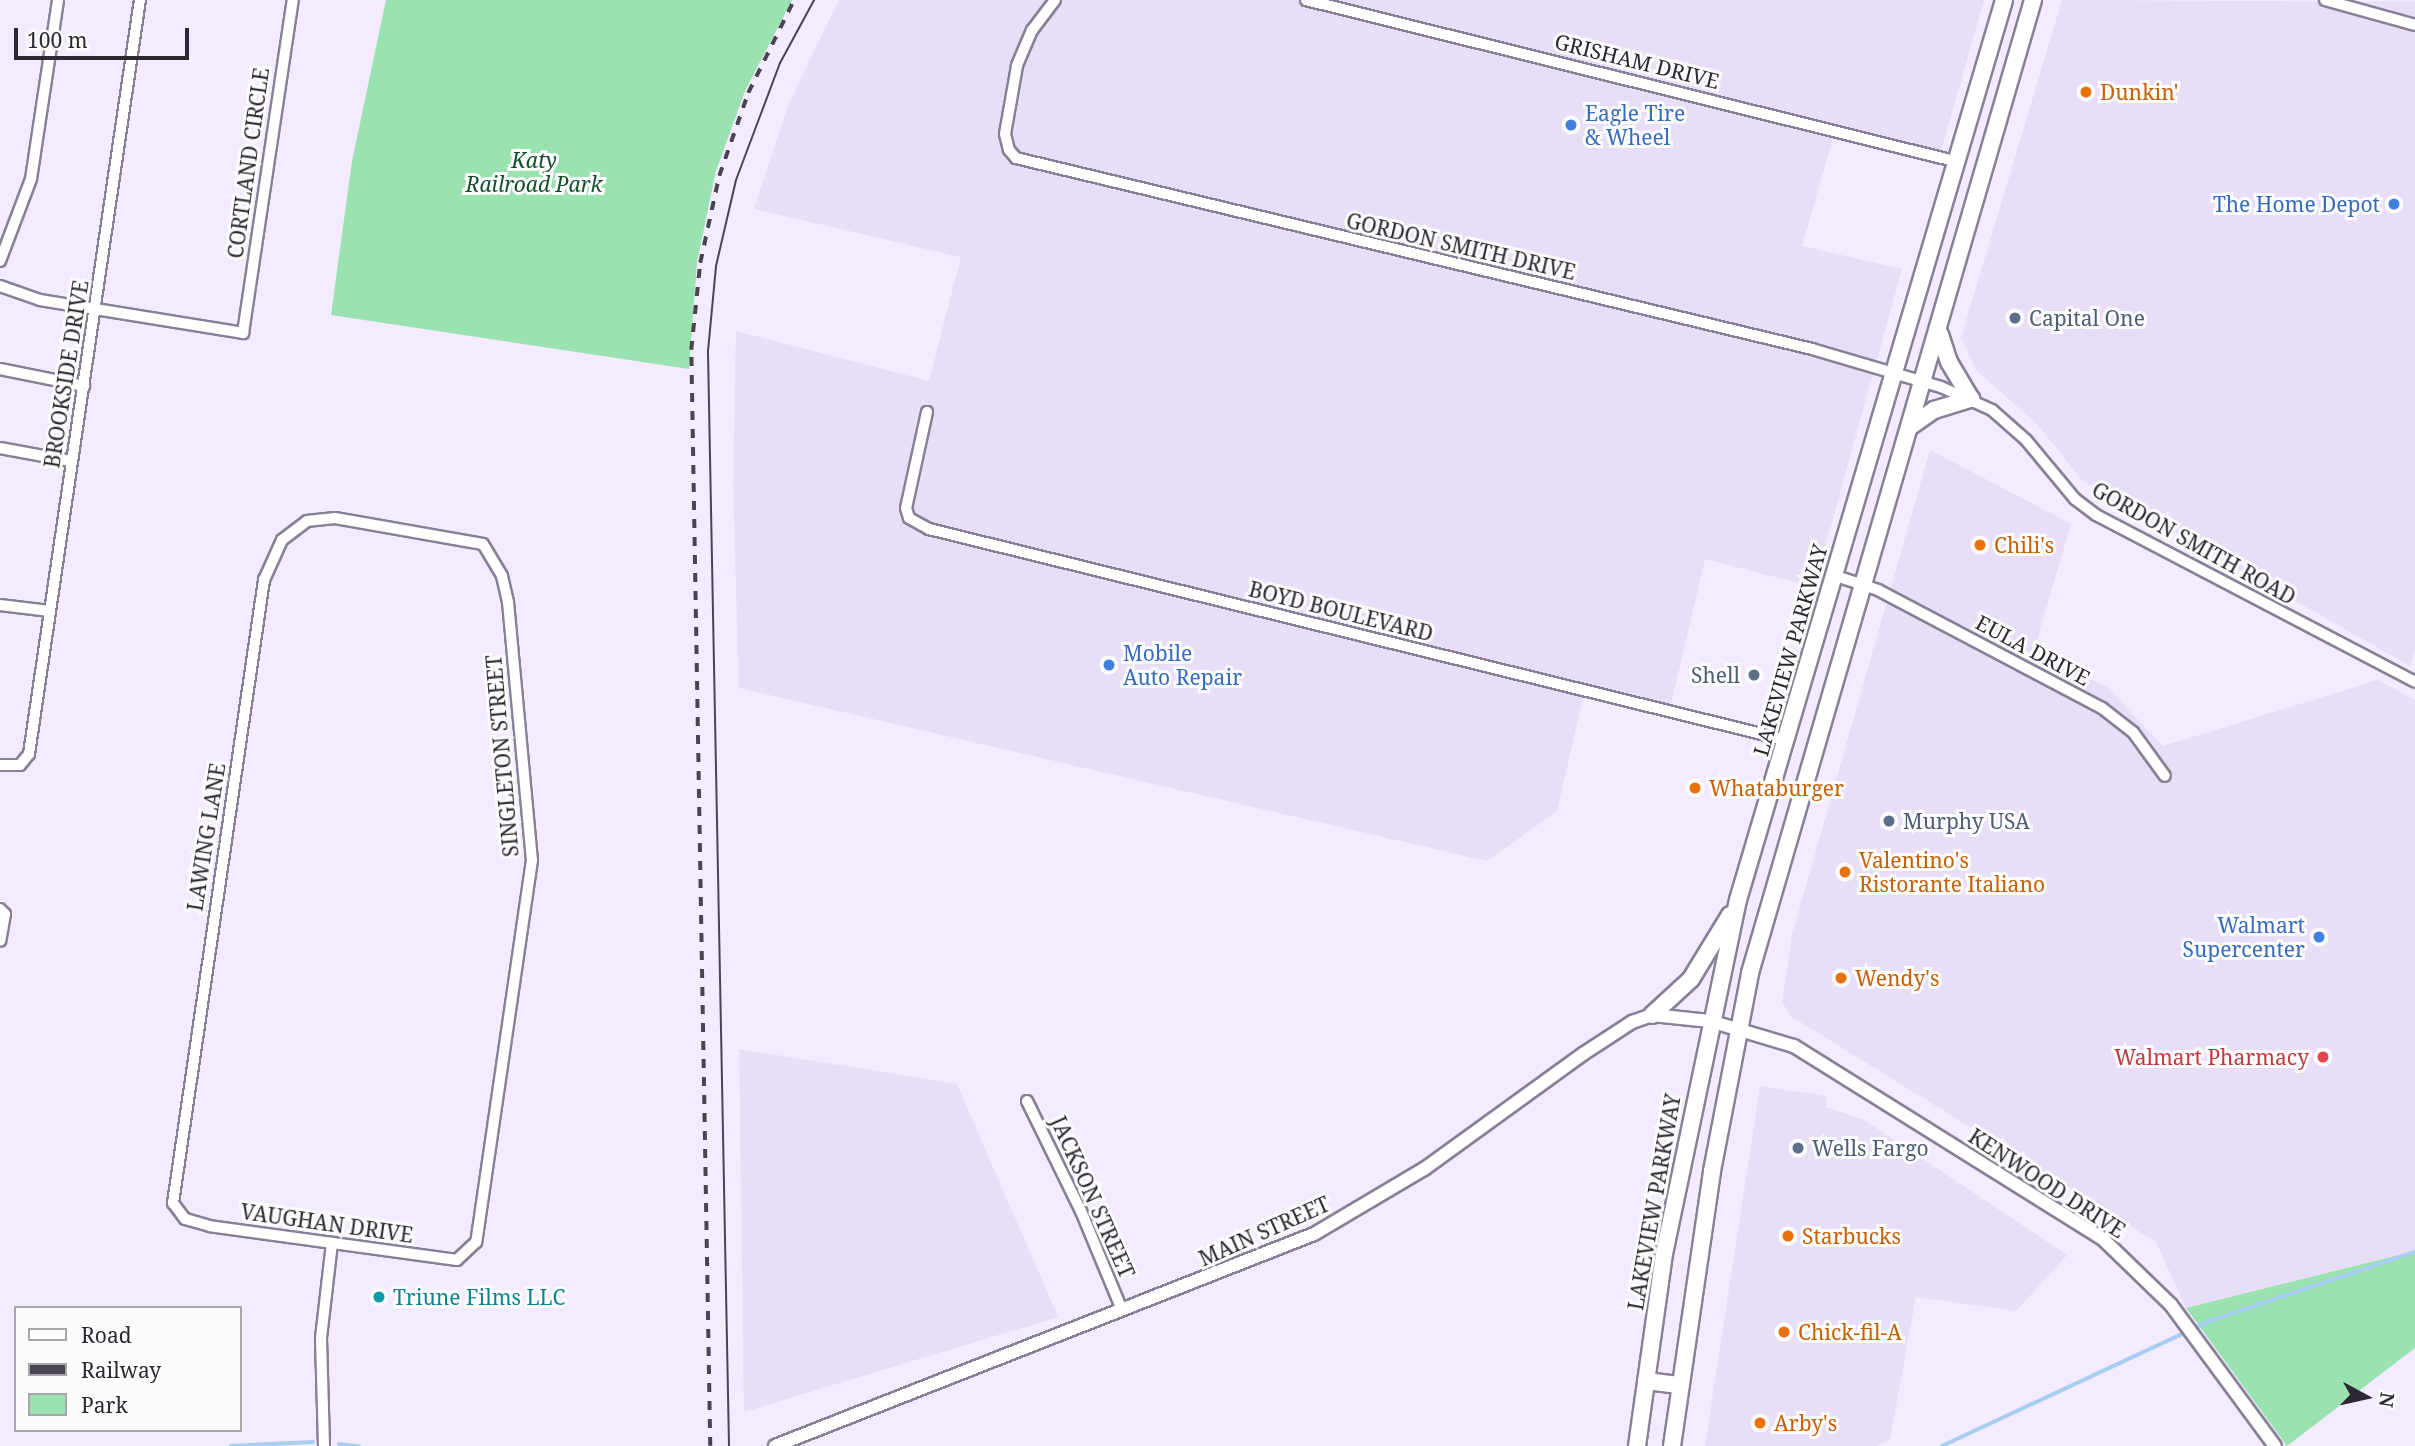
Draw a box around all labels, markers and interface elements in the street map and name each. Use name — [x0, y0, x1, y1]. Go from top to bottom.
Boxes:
scale bar — [18, 14, 192, 58]
text: 100 m — [27, 26, 88, 54]
street label: GRISHAM DRIVE — [1552, 28, 1722, 94]
street label: CORTLAND CIRCLE — [222, 66, 274, 260]
place label: Dunkin' — [2100, 79, 2178, 105]
marker: Dunkin' — [2078, 84, 2094, 100]
place label: Eagle Tire & Wheel — [1585, 100, 1685, 150]
marker: Eagle Tire & Wheel — [1563, 117, 1579, 133]
park label: Katy Railroad Park — [465, 147, 603, 197]
place label: The Home Depot — [2213, 191, 2380, 217]
marker: The Home Depot — [2386, 196, 2402, 212]
street label: GORDON SMITH DRIVE — [1344, 207, 1578, 285]
street label: BROOKSIDE DRIVE — [39, 278, 93, 470]
place label: Capital One — [2029, 305, 2145, 331]
marker: Capital One — [2007, 310, 2023, 326]
street label: GORDON SMITH ROAD — [2088, 476, 2300, 610]
place label: Chili's — [1994, 532, 2054, 558]
marker: Chili's — [1972, 537, 1988, 553]
street label: LAKEVIEW PARKWAY — [1748, 541, 1832, 759]
street label: BOYD BOULEVARD — [1246, 576, 1436, 646]
street label: EULA DRIVE — [1972, 609, 2094, 691]
place label: Mobile Auto Repair — [1123, 640, 1242, 690]
street label: SINGLETON STREET — [481, 654, 523, 858]
marker: Mobile Auto Repair — [1101, 657, 1117, 673]
place label: Shell — [1691, 662, 1740, 688]
marker: Shell — [1746, 667, 1762, 683]
street label: LAWING LANE — [182, 761, 230, 913]
place label: Whataburger — [1709, 775, 1844, 801]
marker: Whataburger — [1687, 780, 1703, 796]
place label: Murphy USA — [1903, 808, 2030, 834]
marker: Murphy USA — [1881, 813, 1897, 829]
place label: Valentino's Ristorante Italiano — [1859, 847, 2045, 897]
marker: Valentino's Ristorante Italiano — [1837, 864, 1853, 880]
place label: Walmart Supercenter — [2183, 912, 2305, 962]
marker: Walmart Supercenter — [2311, 929, 2327, 945]
place label: Wendy's — [1855, 965, 1939, 991]
marker: Wendy's — [1833, 970, 1849, 986]
place label: Walmart Pharmacy — [2114, 1044, 2309, 1070]
marker: Walmart Pharmacy — [2315, 1049, 2331, 1065]
street label: LAKEVIEW PARKWAY — [1623, 1092, 1685, 1312]
street label: JACKSON STREET — [1046, 1112, 1140, 1282]
street label: KENWOOD DRIVE — [1964, 1123, 2130, 1243]
place label: Wells Fargo — [1812, 1135, 1929, 1161]
marker: Wells Fargo — [1790, 1140, 1806, 1156]
street label: MAIN STREET — [1195, 1191, 1333, 1271]
street label: VAUGHAN DRIVE — [239, 1198, 415, 1248]
place label: Starbucks — [1802, 1223, 1901, 1249]
marker: Starbucks — [1780, 1228, 1796, 1244]
place label: Triune Films LLC — [393, 1284, 566, 1310]
marker: Triune Films LLC — [371, 1289, 387, 1305]
legend — [14, 1306, 242, 1432]
place label: Chick-fil-A — [1798, 1319, 1902, 1345]
text: Road — [81, 1321, 132, 1349]
marker: Chick-fil-A — [1776, 1324, 1792, 1340]
text: Railway — [81, 1356, 161, 1384]
north arrow — [2331, 1362, 2401, 1432]
text: Park — [81, 1391, 128, 1419]
text: N — [2373, 1391, 2401, 1409]
place label: Arby's — [1774, 1410, 1837, 1436]
marker: Arby's — [1752, 1415, 1768, 1431]

